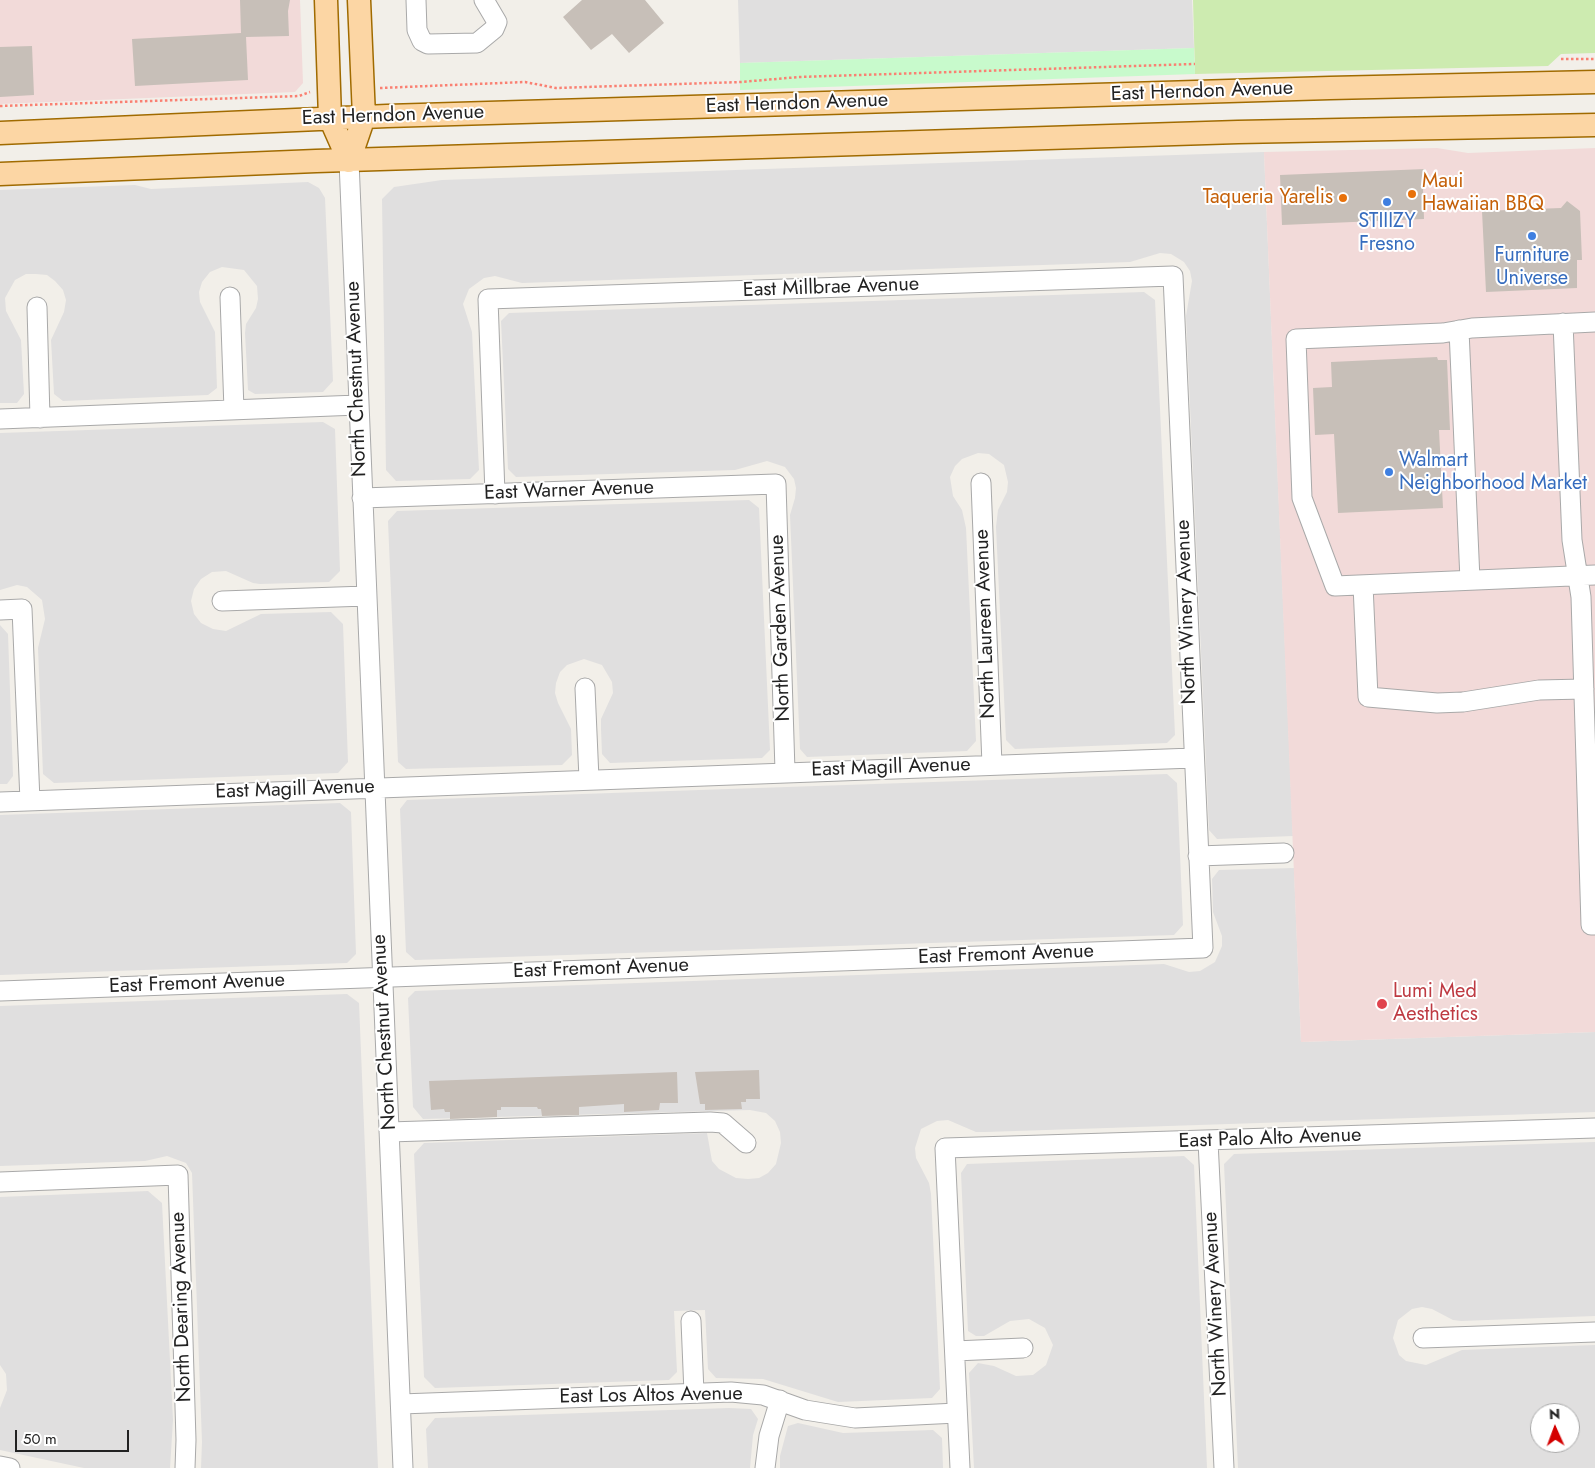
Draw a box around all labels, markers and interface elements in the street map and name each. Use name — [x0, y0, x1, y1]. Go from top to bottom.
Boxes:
street label: East Herndon Avenue — [1110, 77, 1294, 107]
street label: East Herndon Avenue — [705, 89, 889, 119]
street label: East Herndon Avenue — [301, 101, 485, 131]
place label: Maui Hawaiian BBQ — [1422, 170, 1544, 217]
place label: Taqueria Yarelis — [1203, 186, 1333, 210]
marker: Maui Hawaiian BBQ — [1406, 188, 1418, 200]
marker: Taqueria Yarelis — [1337, 192, 1349, 204]
marker: STIIIZY Fresno — [1381, 196, 1393, 208]
place label: STIIIZY Fresno — [1358, 210, 1416, 257]
marker: Furniture Universe — [1526, 230, 1538, 242]
place label: Furniture Universe — [1495, 244, 1569, 291]
street label: East Millbrae Avenue — [742, 273, 920, 303]
street label: North Chestnut Avenue — [342, 281, 372, 477]
place label: Walmart Neighborhood Market — [1399, 449, 1587, 496]
marker: Walmart Neighborhood Market — [1383, 466, 1395, 478]
street label: East Warner Avenue — [484, 476, 654, 506]
street label: North Winery Avenue — [1172, 519, 1202, 705]
street label: North Laureen Avenue — [971, 529, 1001, 719]
street label: North Garden Avenue — [766, 534, 796, 722]
street label: East Magill Avenue — [811, 753, 971, 783]
street label: East Magill Avenue — [215, 775, 375, 805]
street label: North Chestnut Avenue — [368, 933, 402, 1131]
street label: East Fremont Avenue — [918, 940, 1094, 970]
street label: East Fremont Avenue — [513, 954, 689, 984]
street label: East Fremont Avenue — [109, 969, 285, 999]
place label: Lumi Med Aesthetics — [1393, 980, 1478, 1027]
marker: Lumi Med Aesthetics — [1375, 997, 1389, 1011]
street label: East Palo Alto Avenue — [1178, 1124, 1362, 1154]
street label: North Dearing Avenue — [167, 1211, 197, 1403]
street label: North Winery Avenue — [1199, 1211, 1233, 1397]
street label: East Los Altos Avenue — [559, 1382, 743, 1410]
north arrow — [1530, 1403, 1580, 1453]
text: N — [1549, 1404, 1560, 1424]
scale bar — [18, 1420, 131, 1452]
text: 50 m — [23, 1428, 57, 1450]

